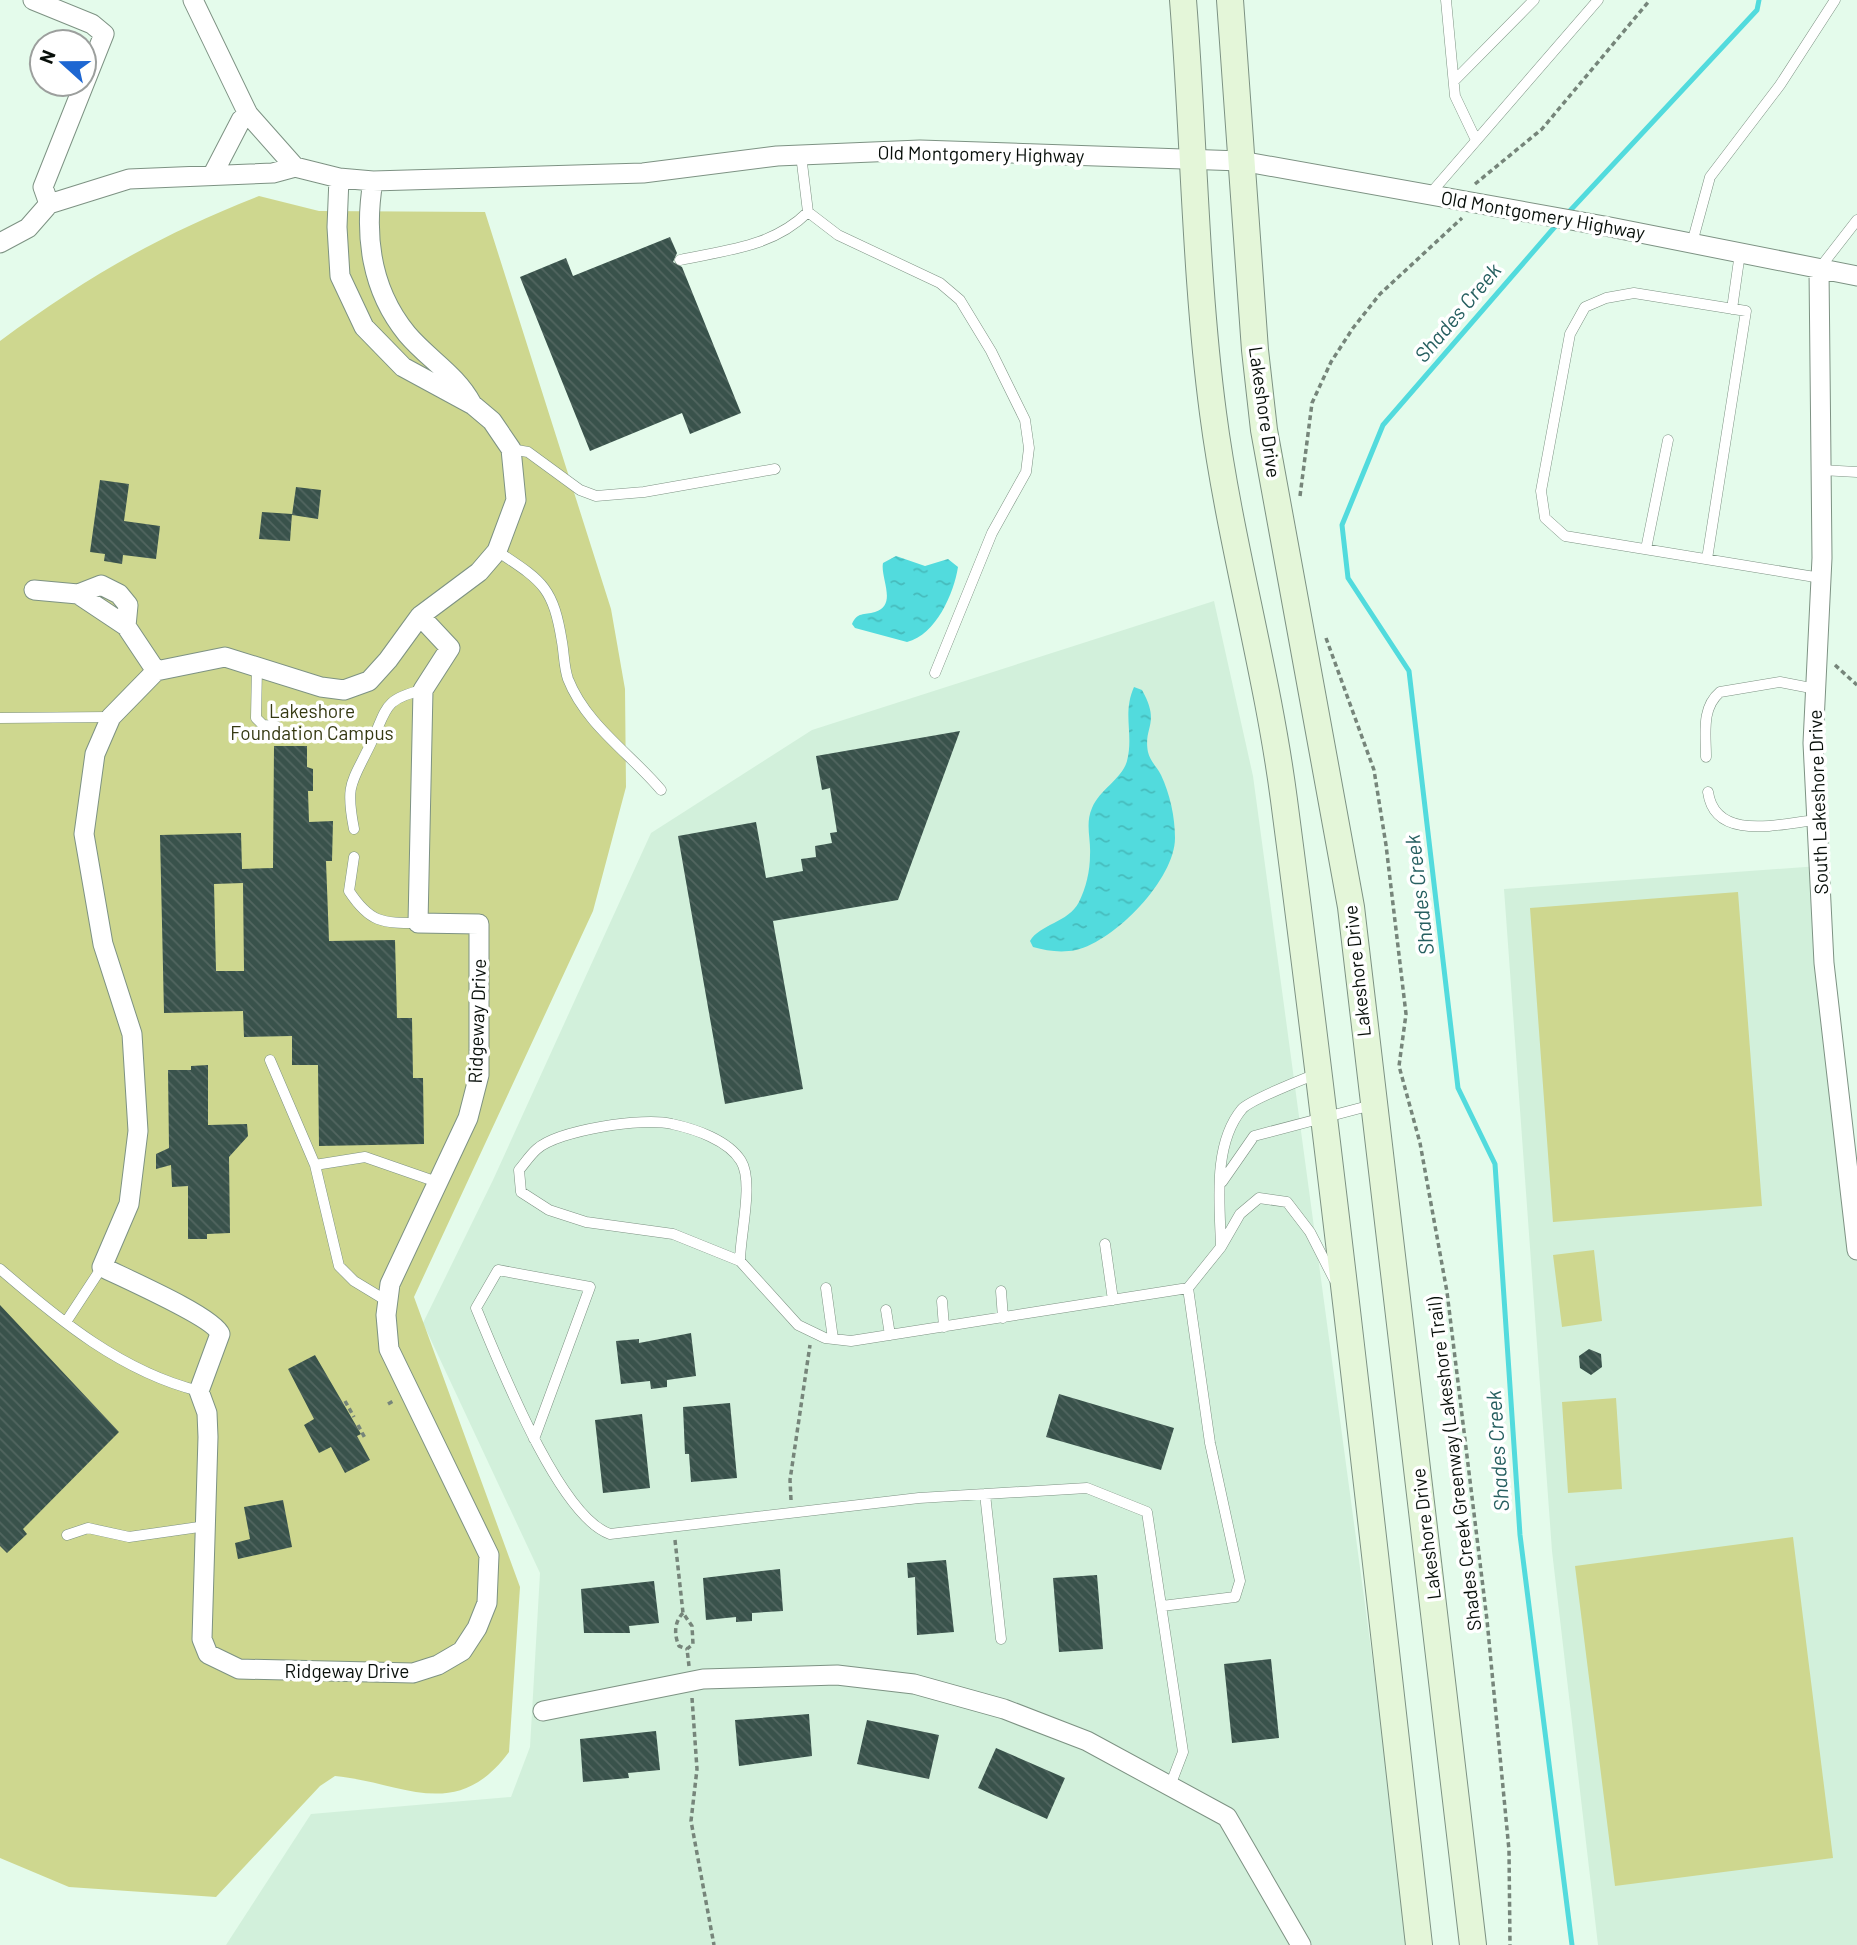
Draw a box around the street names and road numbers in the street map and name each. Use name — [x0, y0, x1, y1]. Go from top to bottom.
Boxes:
street label: Old Montgomery Highway — [877, 140, 1085, 167]
street label: Old Montgomery Highway — [1439, 185, 1647, 244]
street label: Lakeshore Drive — [1245, 345, 1286, 479]
street label: South Lakeshore Drive — [1803, 709, 1832, 895]
street label: Lakeshore Drive — [1338, 904, 1375, 1038]
street label: Ridgeway Drive — [463, 958, 490, 1084]
street label: Shades Creek Greenway (Lakeshore Trail) — [1421, 1295, 1485, 1632]
street label: Lakeshore Drive — [1406, 1467, 1445, 1601]
street label: Ridgeway Drive — [285, 1659, 409, 1682]

